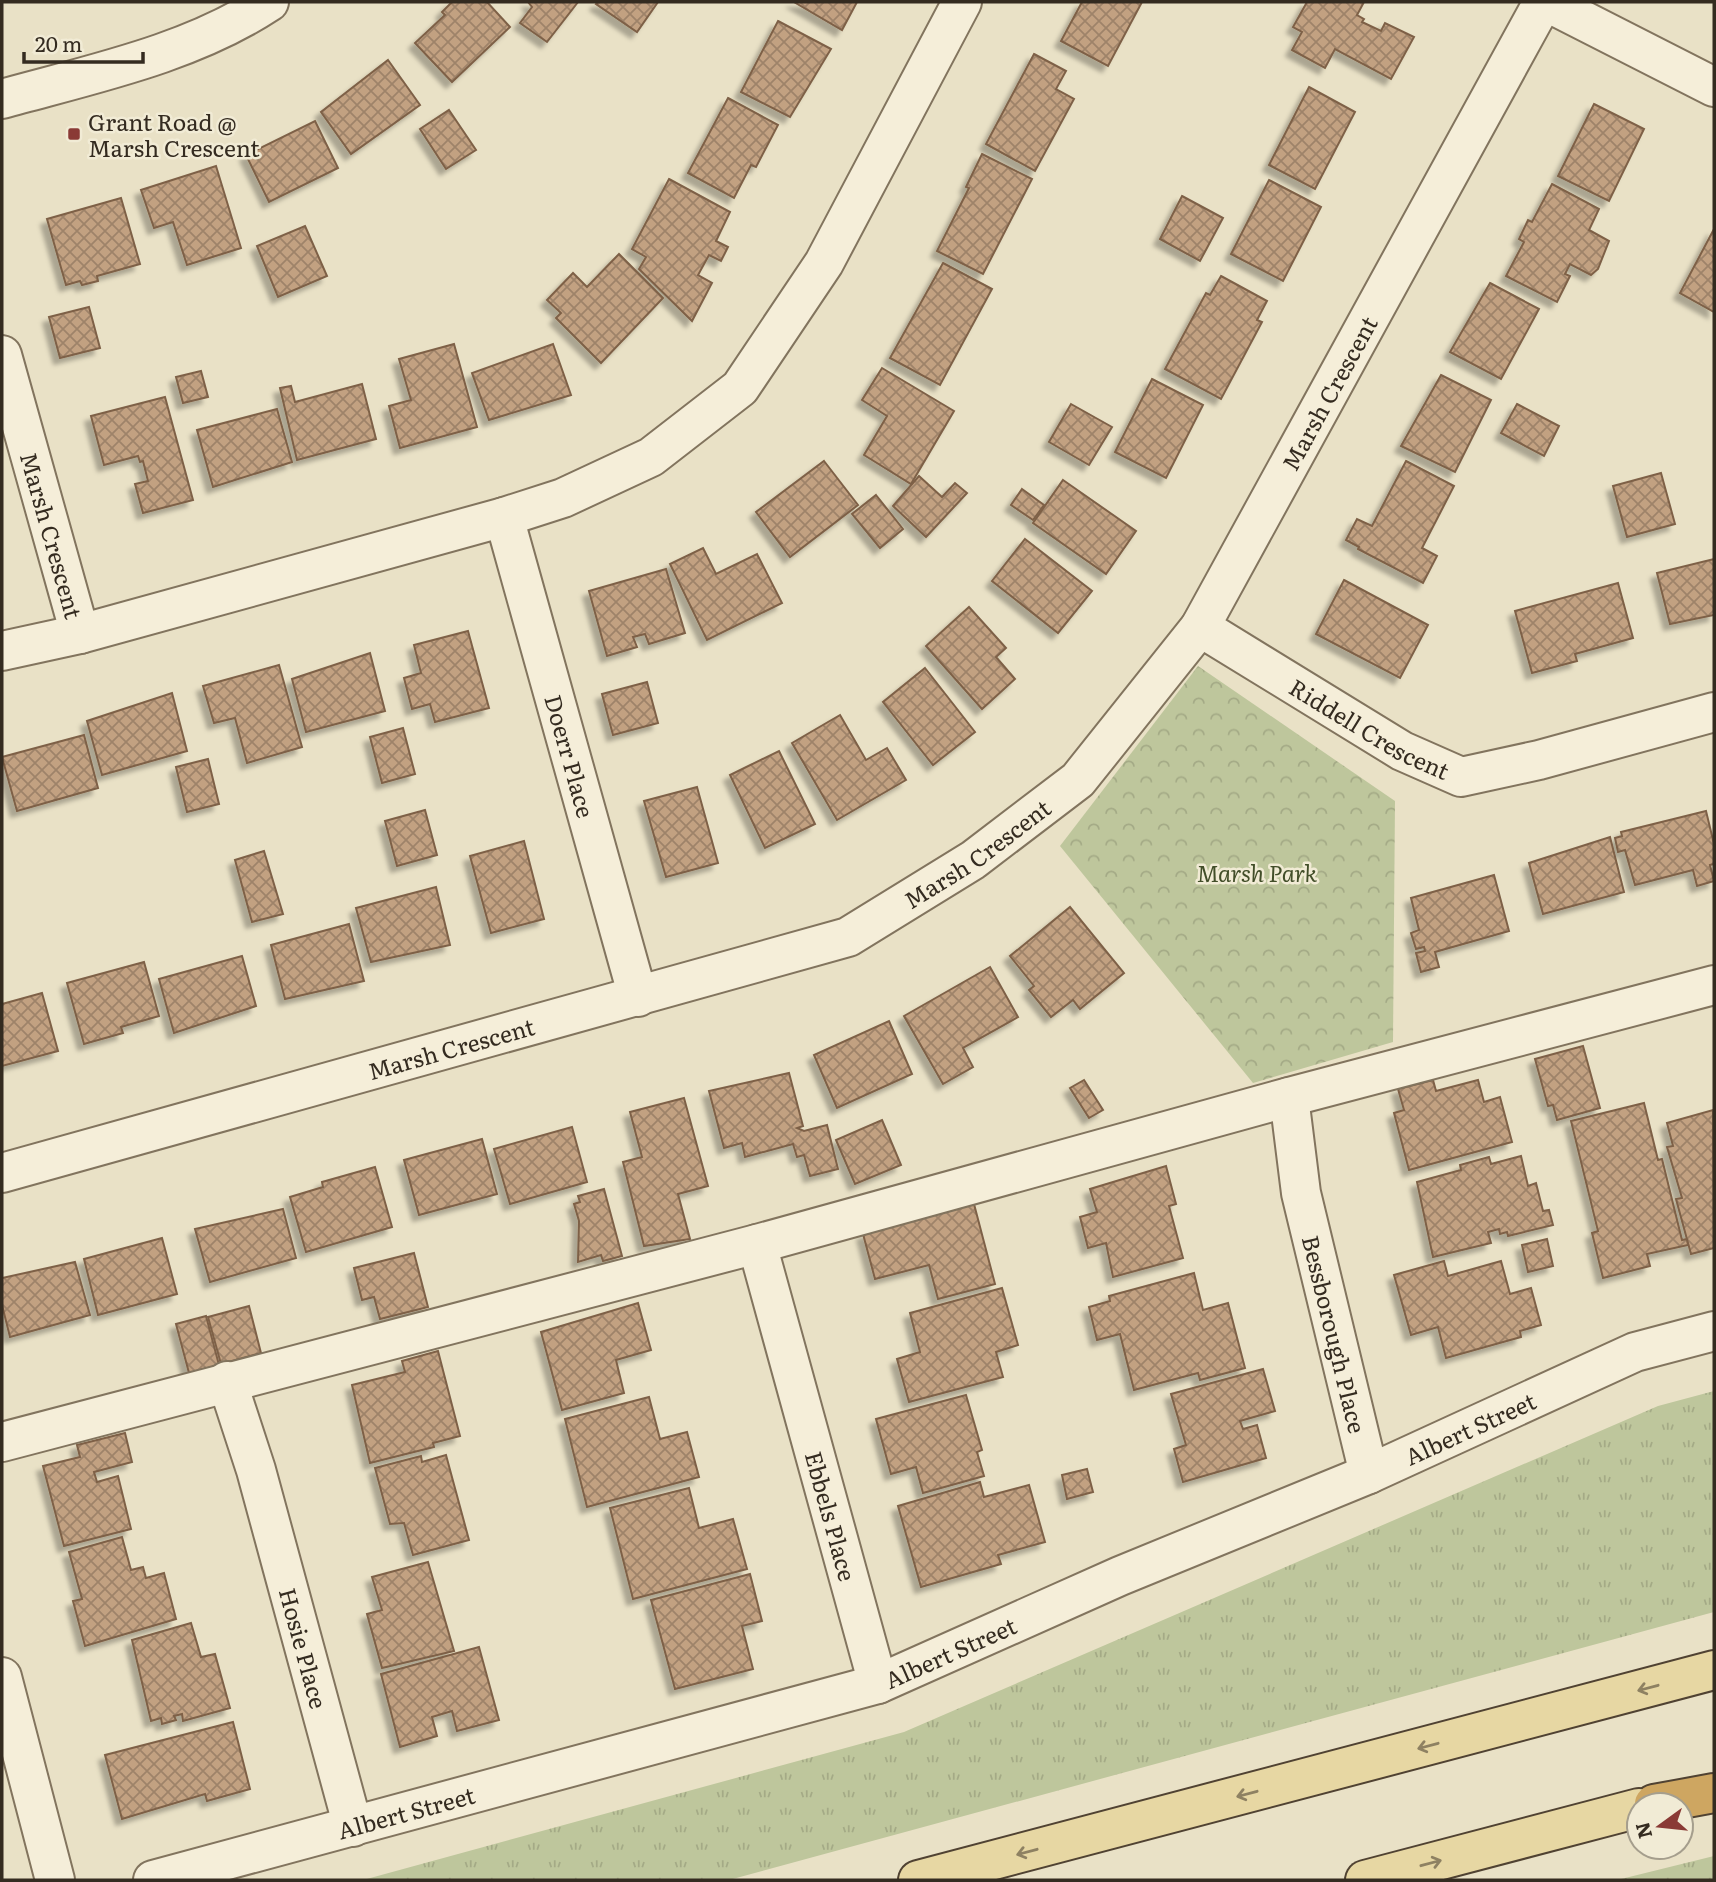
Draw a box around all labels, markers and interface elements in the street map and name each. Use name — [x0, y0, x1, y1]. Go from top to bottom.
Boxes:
scale bar — [24, 21, 144, 65]
text: 20 m — [35, 27, 82, 58]
place label: Grant Road @ Marsh Crescent — [88, 104, 260, 164]
marker: Grant Road @ Marsh Crescent — [66, 126, 82, 142]
street label: Marsh Crescent — [1272, 309, 1385, 476]
street label: Marsh Crescent — [13, 448, 92, 623]
street label: Riddell Crescent — [1283, 669, 1456, 787]
street label: Doerr Place — [537, 690, 604, 821]
street label: Marsh Crescent — [897, 790, 1058, 916]
park label: Marsh Park — [1197, 855, 1318, 889]
street label: Marsh Crescent — [364, 1008, 539, 1087]
street label: Bessborough Place — [1295, 1232, 1376, 1437]
street label: Albert Street — [1399, 1383, 1542, 1473]
street label: Ebbels Place — [798, 1447, 866, 1585]
street label: Hosie Place — [272, 1584, 337, 1712]
street label: Albert Street — [879, 1607, 1022, 1696]
one-way arrow — [1637, 1682, 1659, 1695]
one-way arrow — [1417, 1740, 1439, 1753]
street label: Albert Street — [333, 1777, 479, 1846]
one-way arrow — [1236, 1788, 1258, 1801]
north arrow — [1625, 1791, 1695, 1861]
text: N — [1627, 1819, 1658, 1842]
one-way arrow — [1016, 1846, 1038, 1859]
one-way arrow — [1419, 1856, 1442, 1869]

